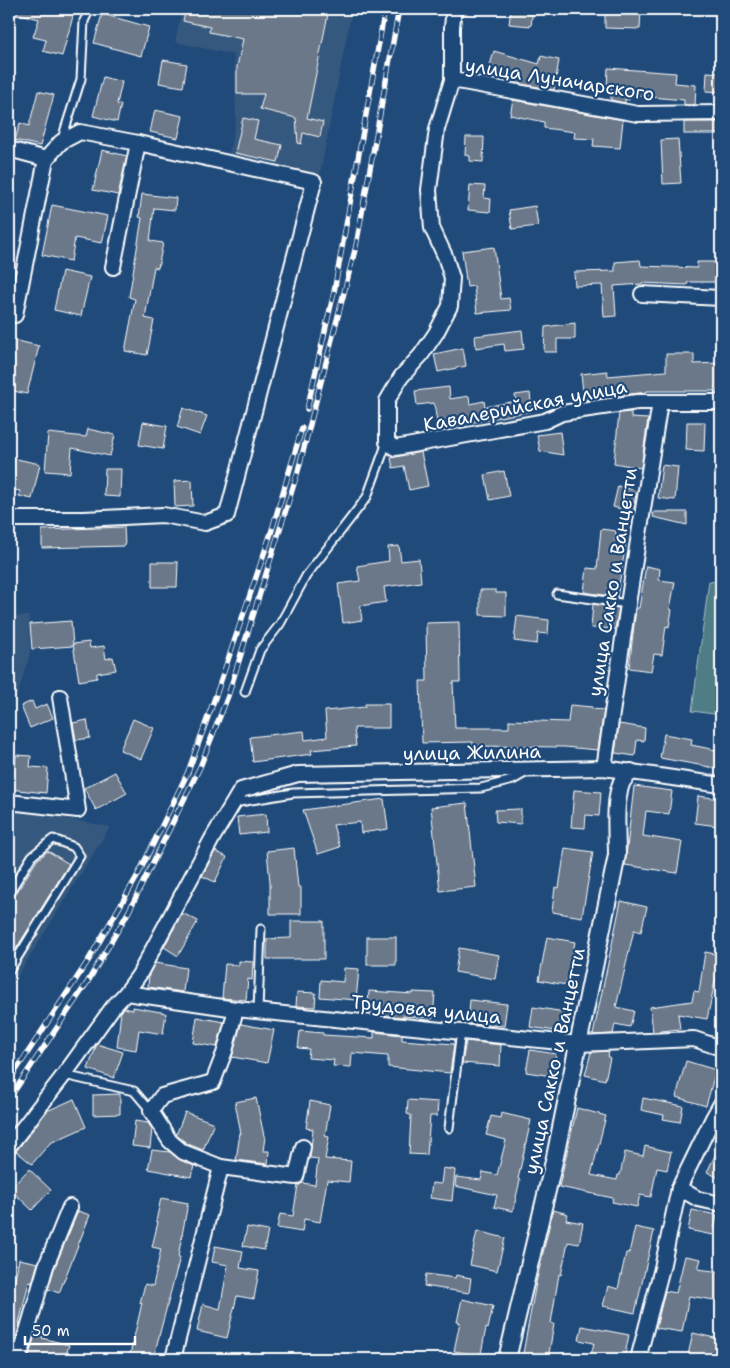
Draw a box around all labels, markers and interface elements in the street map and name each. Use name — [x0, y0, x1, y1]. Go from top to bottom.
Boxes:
street label: улица Луначарского — [463, 52, 656, 107]
street label: Кавалерийская улица — [421, 373, 629, 438]
street label: улица Сакко и Ванцетти — [582, 466, 643, 698]
street label: улица Жилина — [403, 739, 542, 766]
street label: улица Сакко и Ванцетти — [518, 945, 591, 1177]
street label: Трудовая улица — [350, 989, 502, 1030]
scale bar — [25, 1313, 135, 1345]
text: 50 m — [32, 1321, 70, 1341]

